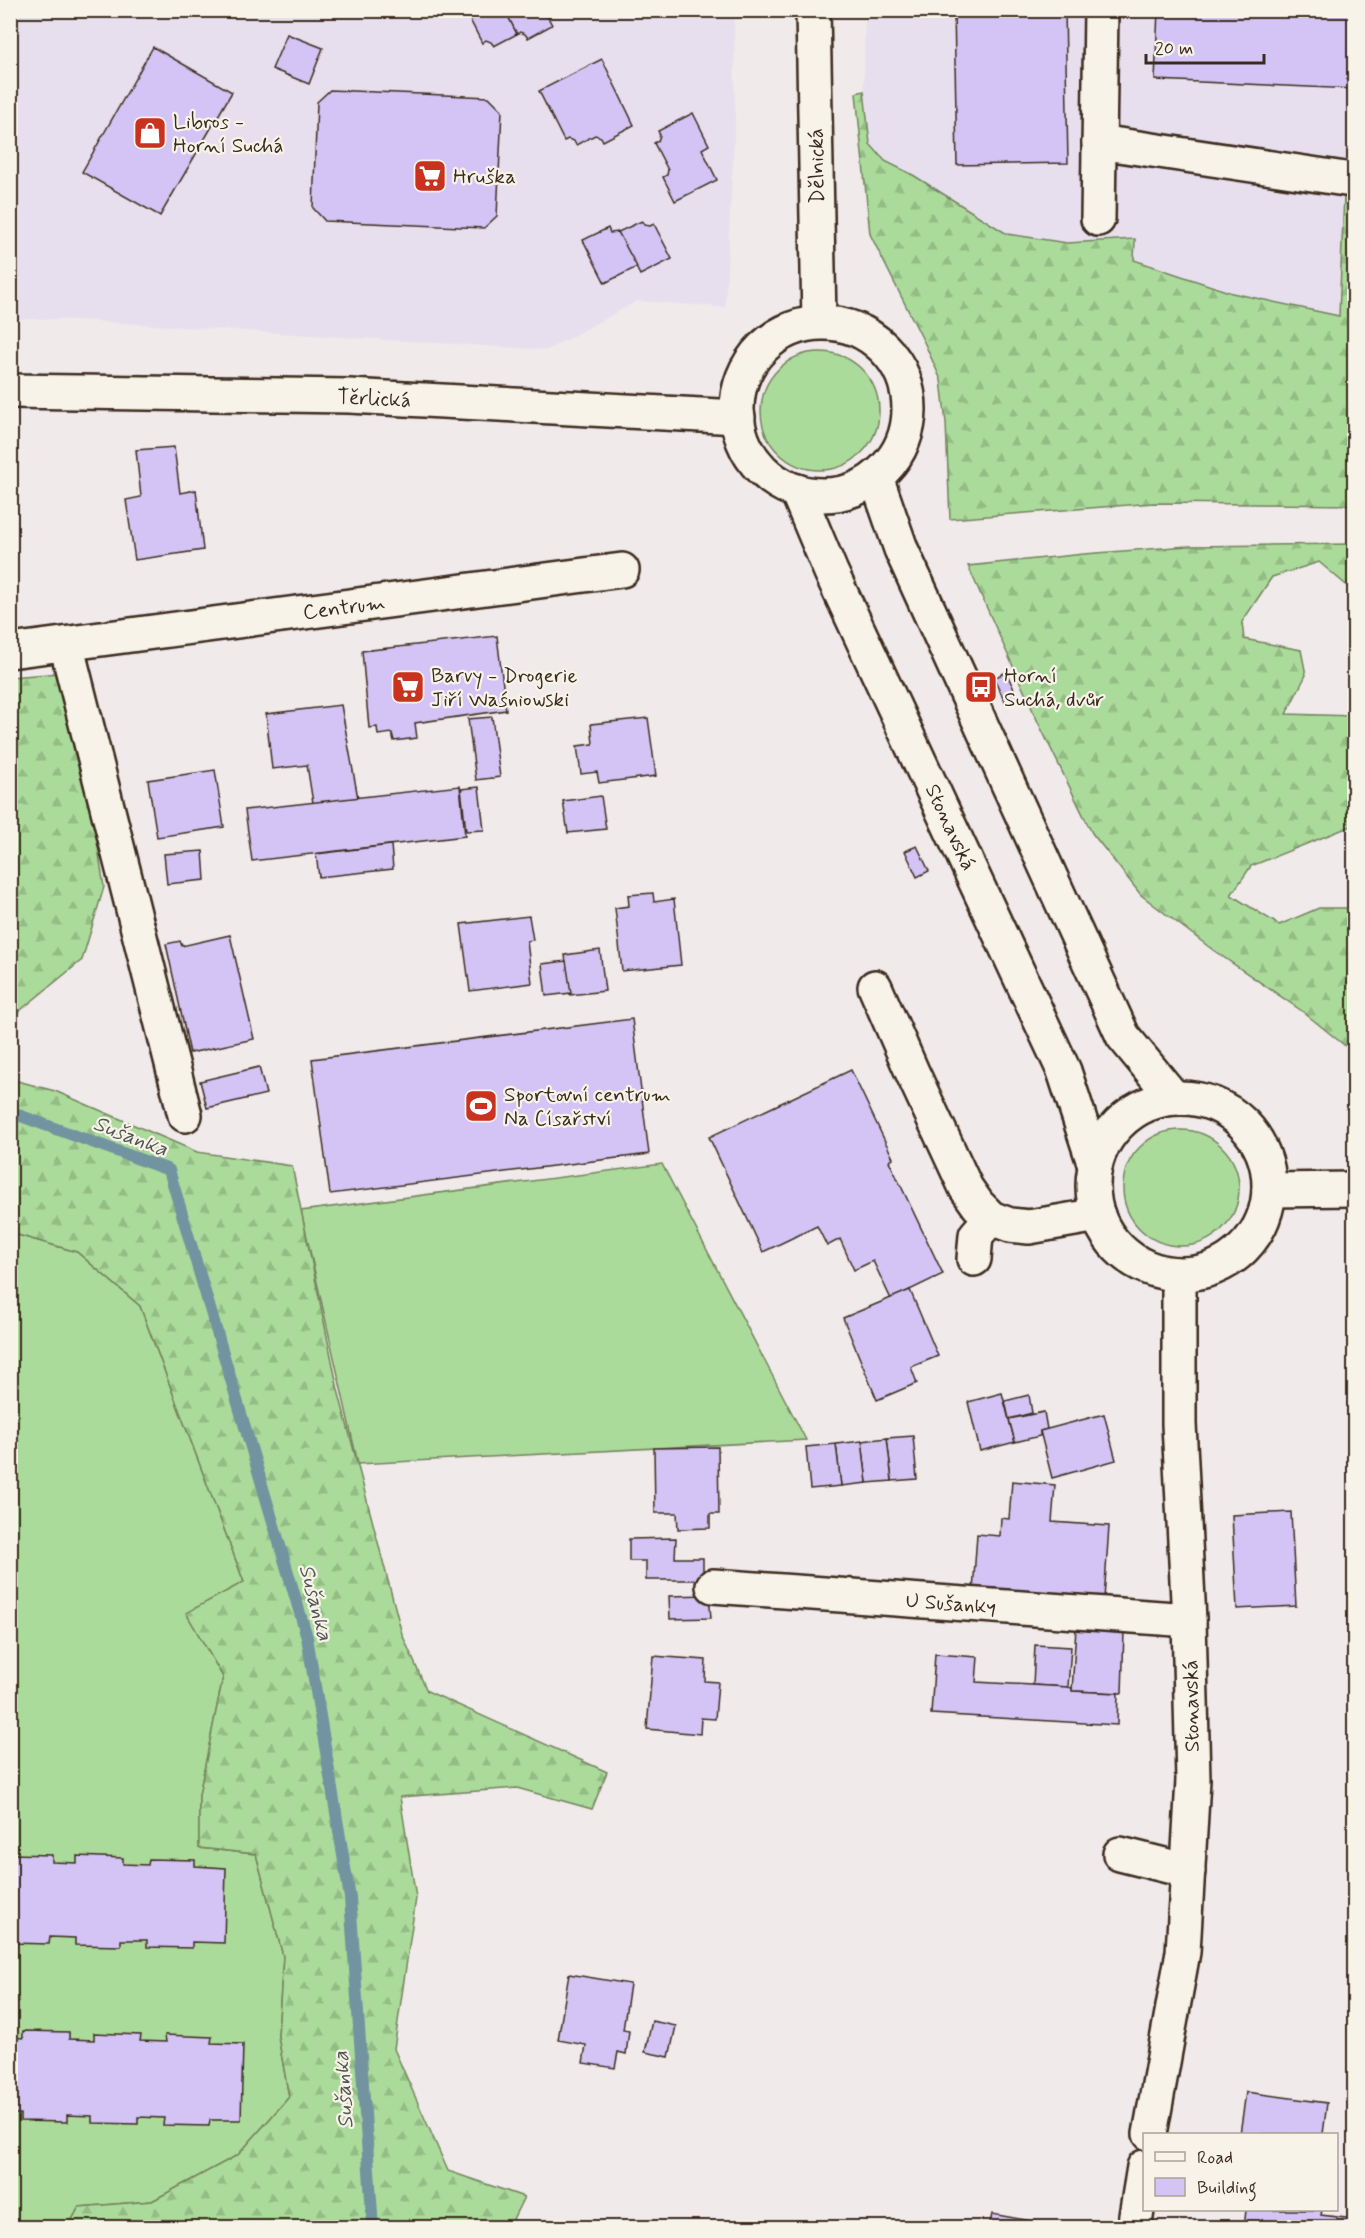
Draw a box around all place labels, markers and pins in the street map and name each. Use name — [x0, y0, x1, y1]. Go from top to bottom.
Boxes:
place label: Libros - Horní Suchá — [173, 108, 283, 160]
shop icon: Libros - Horní Suchá — [132, 115, 168, 151]
supermarket icon: Hruška — [412, 158, 448, 194]
place label: Hruška — [453, 163, 516, 191]
place label: Barvy - Drogerie Jiří Waśniowski — [431, 662, 577, 714]
place label: Horní Suchá, dvůr — [1004, 662, 1104, 714]
supermarket icon: Barvy - Drogerie Jiří Waśniowski — [390, 669, 426, 705]
bus stop icon: Horní Suchá, dvůr — [963, 669, 999, 705]
place label: Sportovní centrum Na Císařství — [504, 1081, 671, 1133]
sports icon: Sportovní centrum Na Císařství — [463, 1088, 499, 1124]

